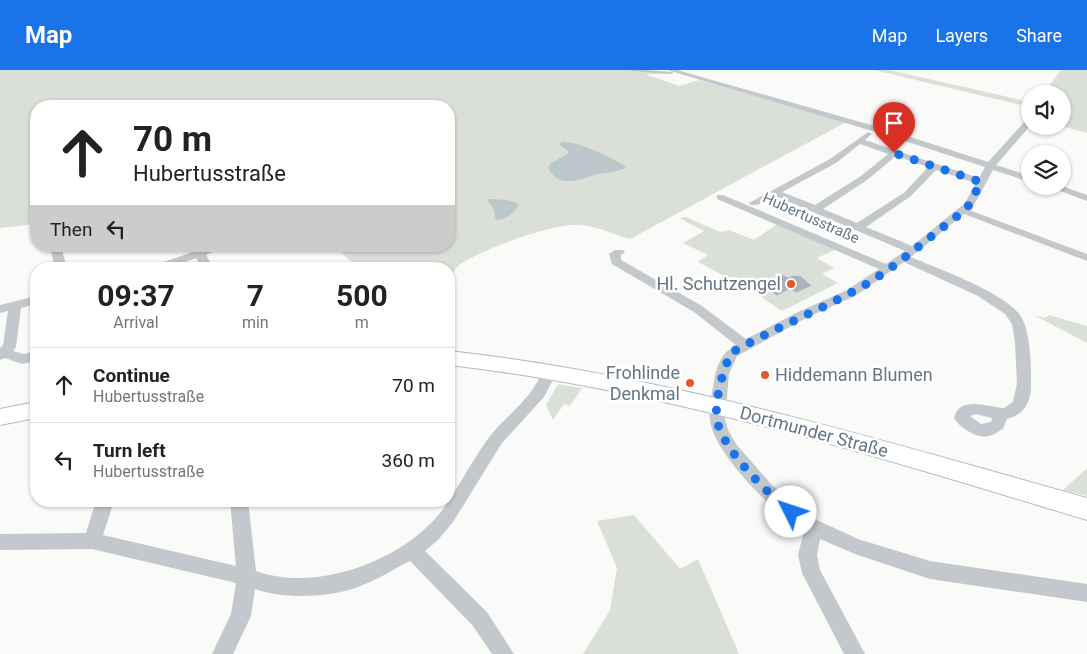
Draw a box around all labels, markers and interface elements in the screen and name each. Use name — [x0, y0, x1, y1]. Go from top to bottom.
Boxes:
text: Map — [25, 21, 72, 49]
text: Map — [872, 25, 907, 46]
text: Layers — [935, 25, 988, 46]
text: Share — [1016, 25, 1062, 46]
map controls — [1021, 85, 1071, 195]
button: sound — [1021, 85, 1071, 135]
pin — [873, 102, 915, 153]
icon: arrive — [880, 109, 908, 137]
text: 70 m — [133, 119, 212, 160]
icon: ahead — [50, 120, 115, 185]
button: layers — [1021, 145, 1071, 195]
text: Hubertusstraße — [133, 161, 286, 186]
street label: Hubertusstraße — [760, 189, 862, 247]
icon: left — [102, 215, 130, 243]
text: Then — [50, 218, 92, 241]
place label: Hl. Schutzengel — [656, 273, 781, 294]
text: 09:37 — [97, 278, 175, 313]
text: 7 — [247, 278, 264, 313]
text: 500 — [336, 278, 388, 313]
marker: Hl. Schutzengel — [785, 278, 797, 290]
text: Arrival — [113, 313, 159, 332]
text: min — [242, 313, 269, 332]
text: m — [355, 313, 369, 332]
place label: Frohlinde Denkmal — [606, 362, 680, 404]
text: Continue — [93, 364, 170, 387]
place label: Hiddemann Blumen — [775, 364, 933, 385]
marker: Hiddemann Blumen — [759, 369, 771, 381]
icon: ahead — [50, 371, 78, 399]
text: 70 m — [392, 374, 435, 397]
marker: Frohlinde Denkmal — [684, 377, 696, 389]
text: Hubertusstraße — [93, 387, 204, 406]
street label: Dortmunder Straße — [738, 402, 891, 461]
text: Turn left — [93, 439, 166, 462]
icon: left — [50, 446, 78, 474]
text: 360 m — [382, 449, 435, 472]
text: Hubertusstraße — [93, 462, 204, 481]
position arrow — [764, 485, 816, 537]

